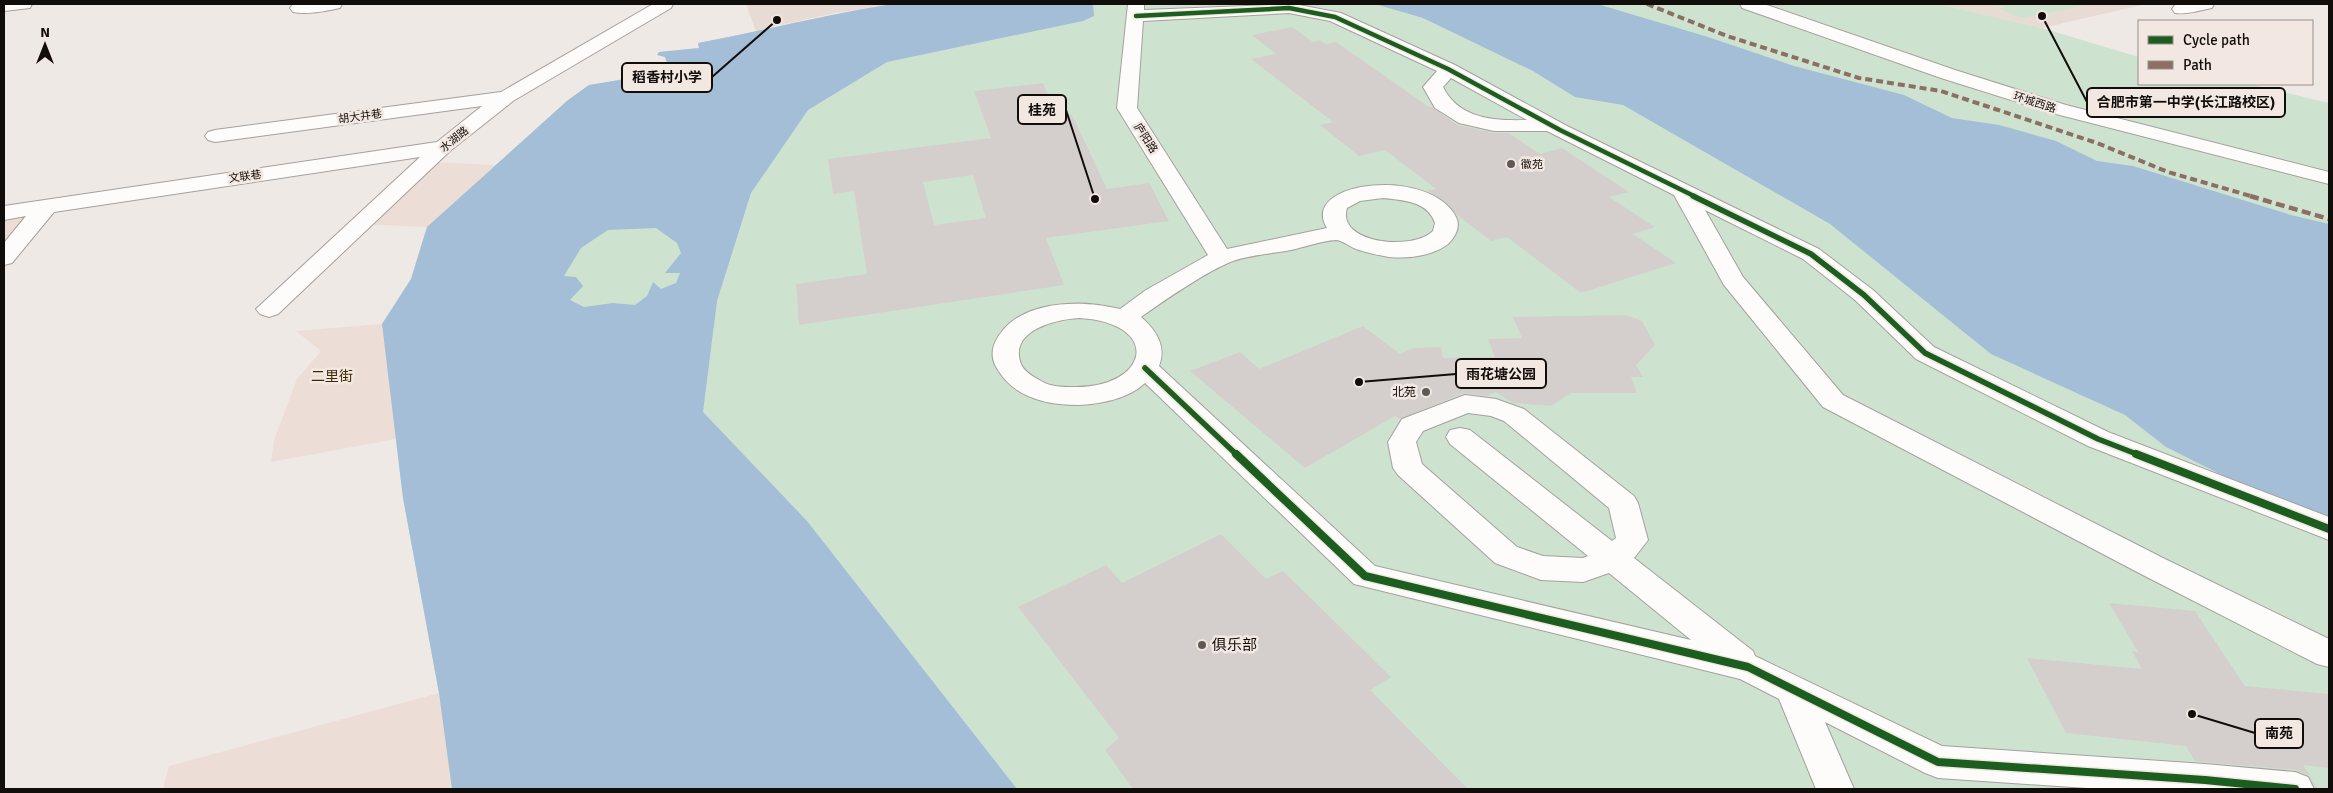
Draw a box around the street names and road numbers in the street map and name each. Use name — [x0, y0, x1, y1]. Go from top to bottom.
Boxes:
street label: 环城西路 — [2012, 89, 2058, 115]
street label: 胡大井巷 — [337, 107, 383, 126]
street label: 庐阳路 — [1131, 121, 1160, 156]
street label: 水湖路 — [437, 124, 471, 155]
street label: 文联巷 — [228, 168, 262, 185]

